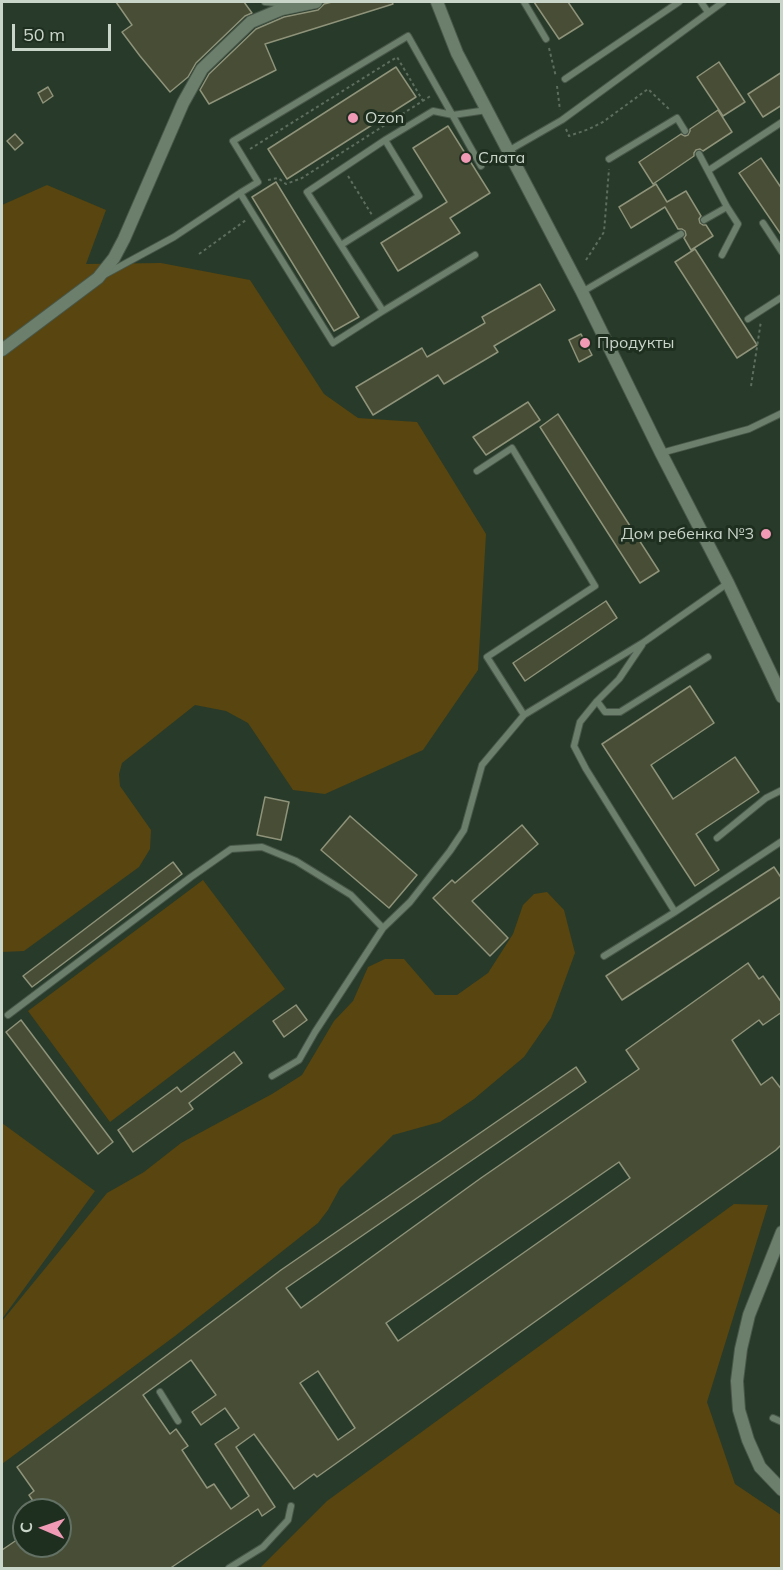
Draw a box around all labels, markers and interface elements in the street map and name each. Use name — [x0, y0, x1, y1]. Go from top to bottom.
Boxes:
scale bar — [15, 12, 114, 50]
text: 50 m — [23, 23, 65, 46]
place label: Ozon — [365, 108, 404, 128]
marker: Ozon — [346, 111, 360, 125]
place label: Слата — [478, 148, 525, 168]
marker: Слата — [459, 151, 473, 165]
place label: Продукты — [597, 333, 674, 353]
marker: Продукты — [578, 336, 592, 350]
place label: Дом ребенка №3 — [621, 524, 754, 544]
marker: Дом ребенка №3 — [759, 527, 773, 541]
north arrow — [12, 1498, 72, 1558]
text: С — [16, 1522, 36, 1533]

